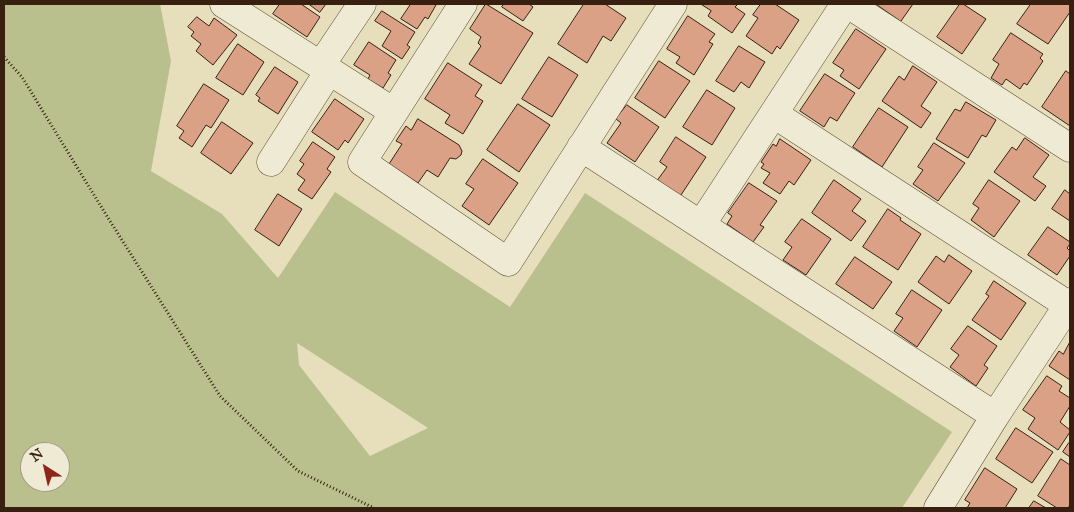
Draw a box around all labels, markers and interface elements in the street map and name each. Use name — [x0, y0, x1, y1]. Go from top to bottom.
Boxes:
north arrow — [20, 442, 70, 492]
text: N — [27, 445, 46, 465]

